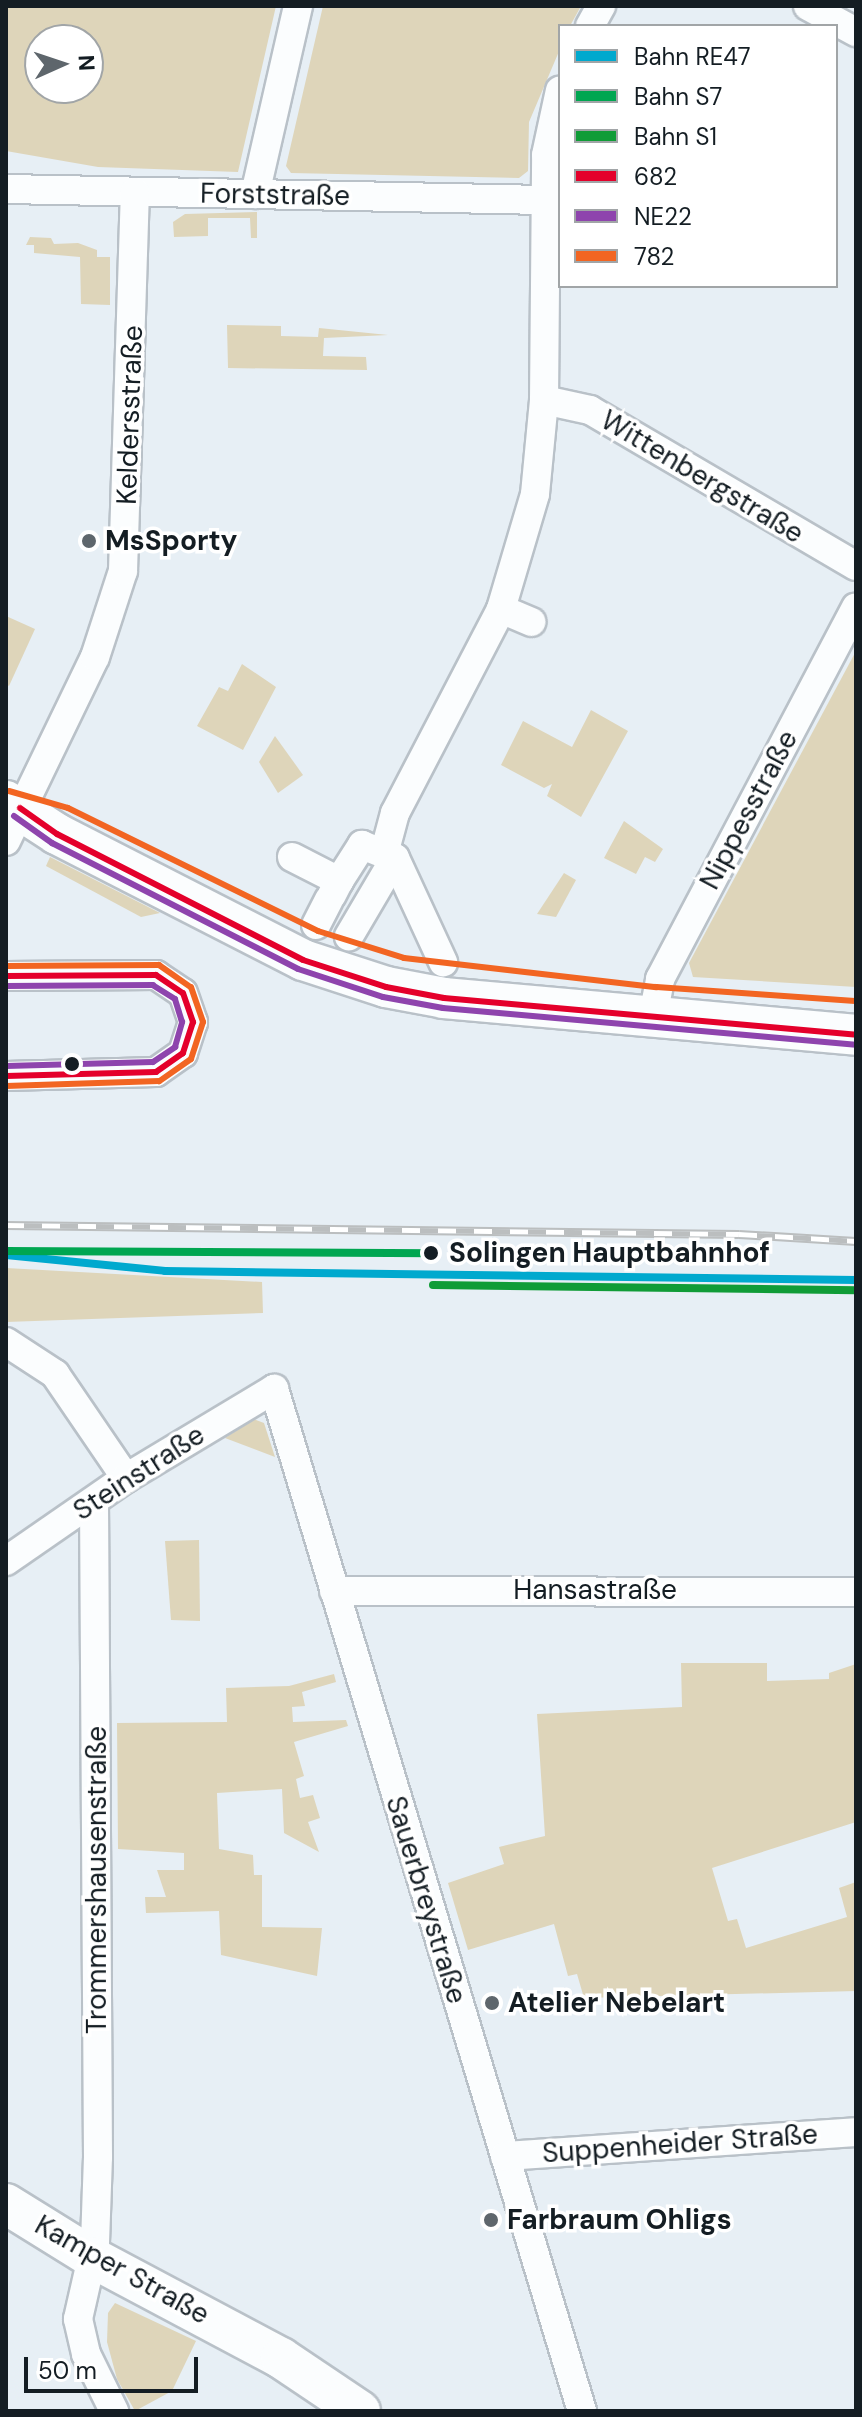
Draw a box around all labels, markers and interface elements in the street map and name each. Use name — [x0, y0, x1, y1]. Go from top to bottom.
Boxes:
north arrow — [24, 24, 104, 104]
legend — [558, 24, 838, 288]
text: Bahn RE47 — [634, 41, 751, 72]
text: N — [72, 54, 101, 72]
text: Bahn S7 — [634, 81, 722, 112]
text: Bahn S1 — [634, 121, 717, 152]
text: 682 — [634, 161, 677, 192]
street label: Forststraße — [200, 177, 350, 213]
text: NE22 — [634, 201, 692, 232]
text: 782 — [634, 241, 674, 272]
street label: Keldersstraße — [110, 325, 150, 505]
street label: Wittenbergstraße — [595, 403, 809, 551]
place label: MsSporty — [105, 524, 238, 558]
marker: MsSporty — [80, 532, 98, 550]
street label: Nippesstraße — [693, 725, 805, 895]
unlabelled marker — [64, 1056, 80, 1072]
place label: Solingen Hauptbahnhof — [449, 1236, 770, 1270]
marker: Solingen Hauptbahnhof — [420, 1242, 442, 1264]
street label: Steinstraße — [67, 1418, 211, 1528]
street label: Hansastraße — [513, 1573, 677, 1607]
street label: Trommershausenstraße — [80, 1726, 114, 2034]
street label: Sauerbreystraße — [378, 1792, 474, 2008]
place label: Atelier Nebelart — [508, 1986, 725, 2020]
marker: Atelier Nebelart — [483, 1994, 501, 2012]
street label: Suppenheider Straße — [541, 2118, 819, 2170]
place label: Farbraum Ohligs — [507, 2203, 732, 2237]
street label: Kamper Straße — [29, 2208, 215, 2332]
marker: Farbraum Ohligs — [482, 2211, 500, 2229]
scale bar — [28, 2341, 202, 2391]
text: 50 m — [38, 2355, 97, 2386]

